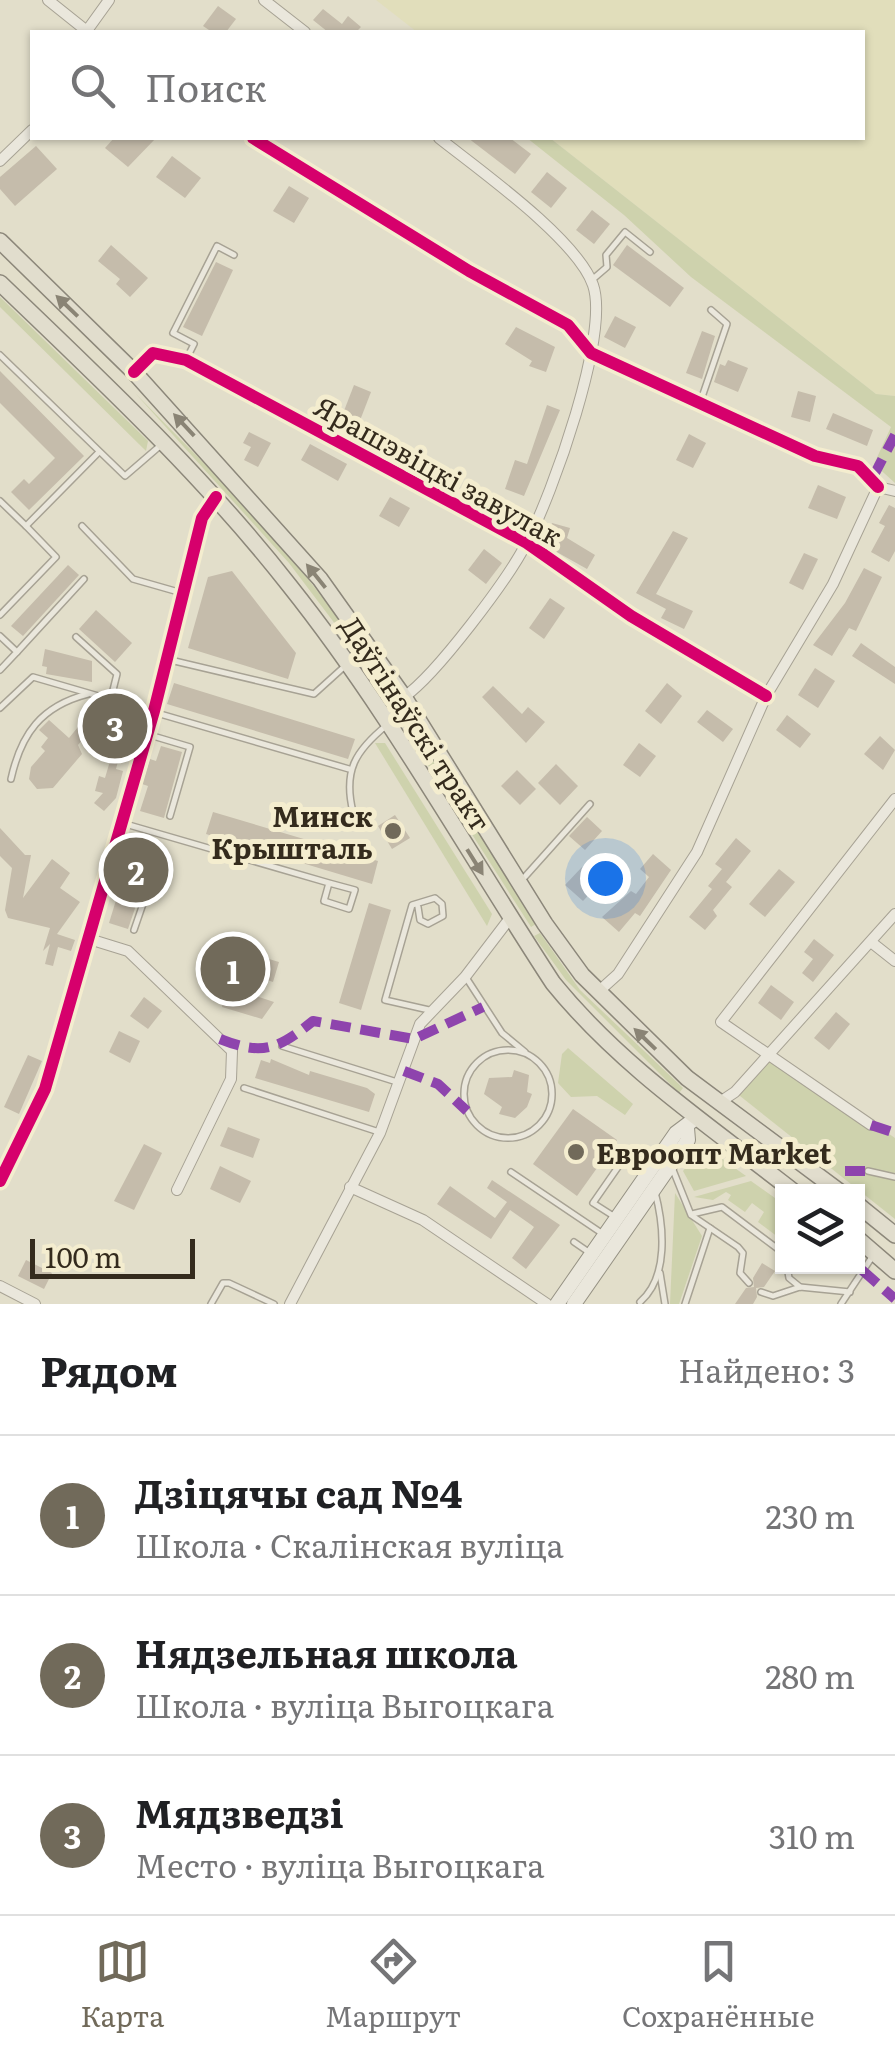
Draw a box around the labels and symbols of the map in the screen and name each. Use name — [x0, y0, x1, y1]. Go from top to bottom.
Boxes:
one-way arrow — [55, 295, 79, 318]
street label: Ярашэвіцкі завулак — [307, 384, 571, 556]
one-way arrow — [173, 413, 196, 437]
one-way arrow — [306, 563, 327, 589]
street label: Даўгінаўскі тракт — [332, 607, 502, 839]
pin: 3 — [82, 688, 148, 764]
place label: Минск Крышталь — [211, 794, 373, 868]
marker: Минск Крышталь — [382, 820, 404, 842]
pin: 2 — [104, 832, 168, 908]
one-way arrow — [465, 848, 483, 876]
your location — [580, 853, 631, 904]
pin: 1 — [200, 932, 266, 1006]
one-way arrow — [634, 1028, 658, 1051]
place label: Евроопт Market — [596, 1131, 832, 1173]
marker: Евроопт Market — [565, 1141, 587, 1163]
scale bar — [30, 1234, 195, 1278]

